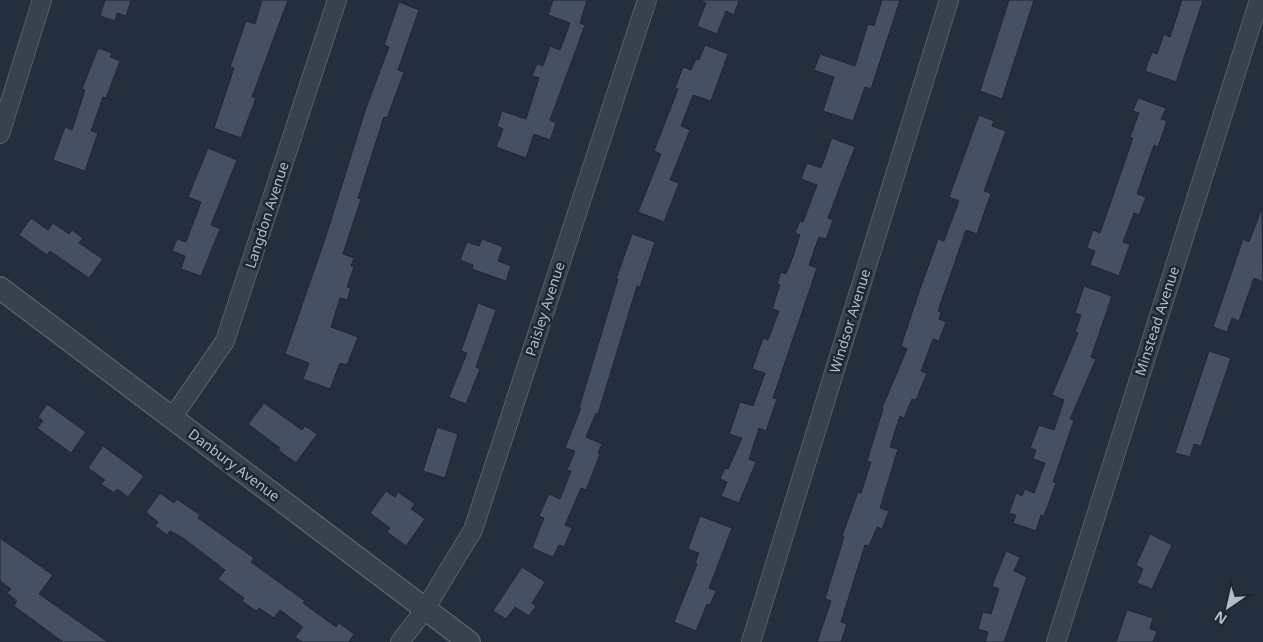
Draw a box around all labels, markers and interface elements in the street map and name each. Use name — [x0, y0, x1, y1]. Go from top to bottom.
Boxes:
street label: Langdon Avenue — [240, 159, 293, 271]
street label: Paisley Avenue — [520, 259, 569, 358]
street label: Minstead Avenue — [1130, 264, 1183, 378]
street label: Windsor Avenue — [825, 267, 874, 375]
street label: Danbury Avenue — [185, 424, 284, 505]
north arrow — [1203, 582, 1253, 632]
text: N — [1210, 607, 1230, 629]

